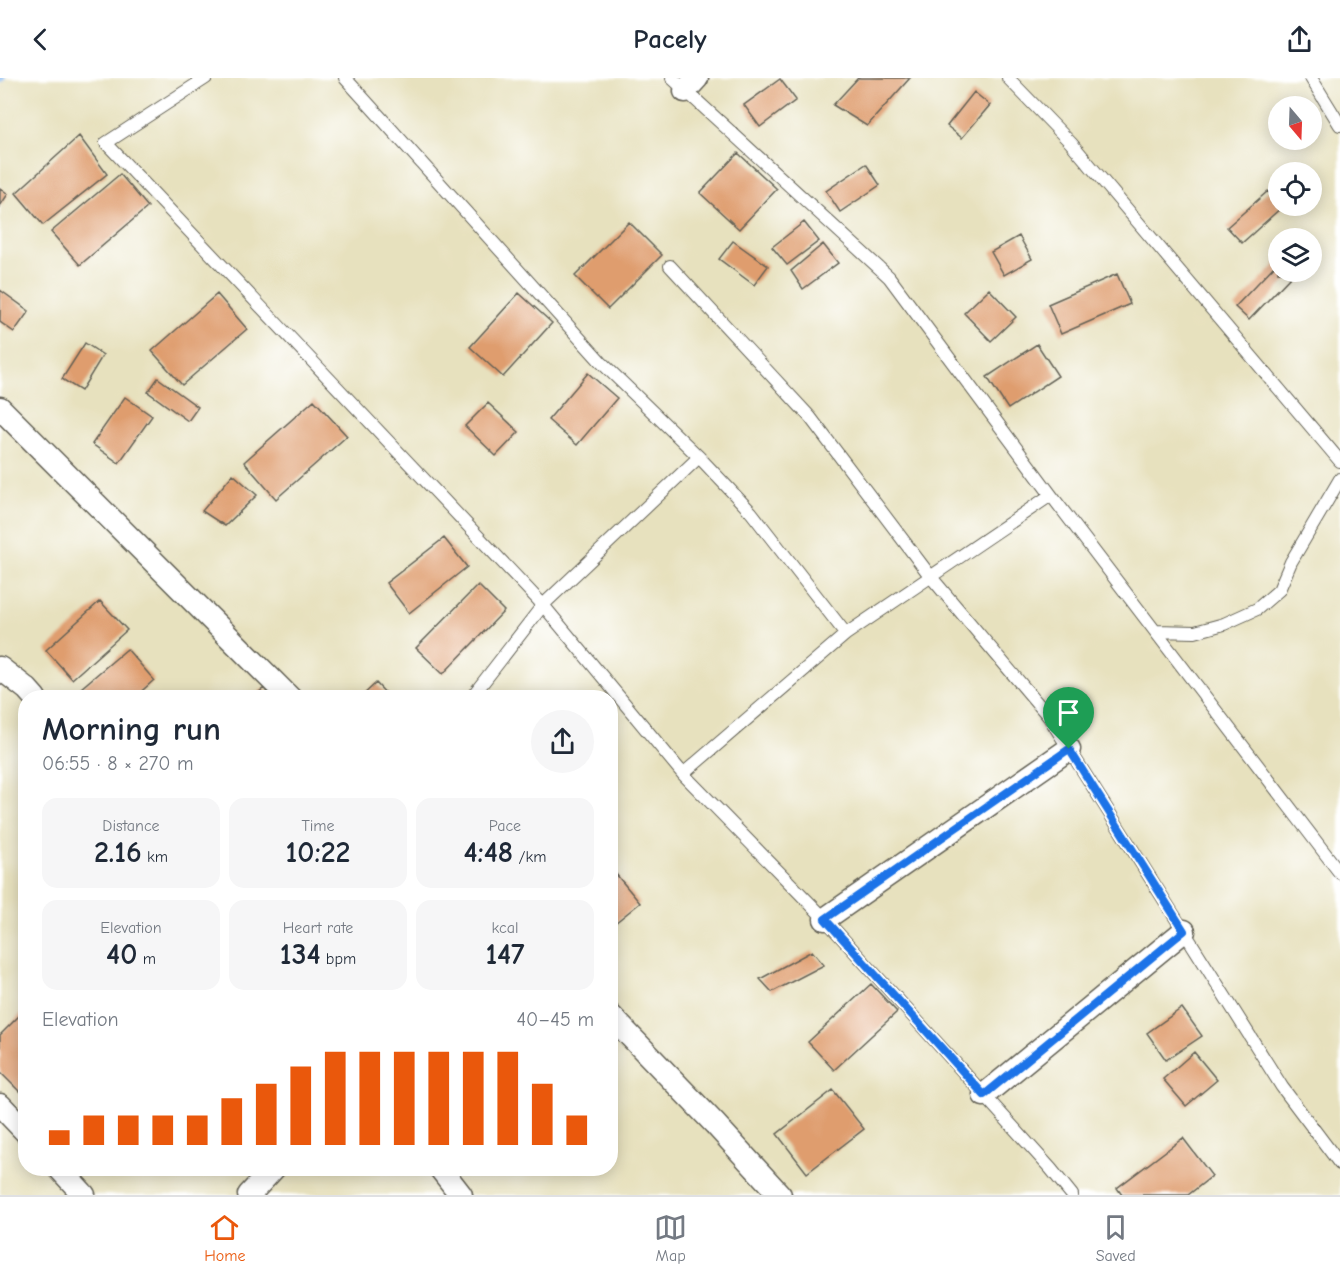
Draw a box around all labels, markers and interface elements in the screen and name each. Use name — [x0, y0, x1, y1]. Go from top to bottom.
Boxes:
icon: back — [24, 23, 57, 56]
icon: share — [1283, 23, 1316, 56]
text: Pacely — [633, 24, 707, 55]
north arrow — [1268, 96, 1322, 150]
map controls — [1268, 96, 1322, 282]
button: locate — [1268, 162, 1322, 216]
button: layers — [1268, 228, 1322, 282]
pin — [1043, 687, 1094, 749]
icon: arrive — [1052, 696, 1085, 729]
text: Morning run — [42, 710, 221, 748]
button: share — [531, 710, 594, 773]
text: 06:55 · 8 × 270 m — [42, 752, 194, 775]
text: Distance — [102, 817, 160, 835]
text: Time — [301, 817, 335, 835]
text: Pace — [489, 817, 521, 835]
text: 2.16 — [94, 835, 142, 870]
text: 10:22 — [285, 835, 351, 870]
text: 4:48 — [463, 835, 513, 870]
text: km — [142, 848, 168, 866]
text: /km — [513, 848, 547, 866]
text: Elevation — [100, 919, 162, 937]
text: Heart rate — [283, 919, 353, 937]
text: kcal — [492, 919, 518, 937]
text: 40 — [106, 937, 137, 972]
text: 134 — [280, 937, 321, 972]
text: 147 — [485, 937, 525, 972]
text: m — [137, 950, 156, 968]
text: bpm — [321, 950, 356, 968]
text: Elevation — [42, 1008, 119, 1031]
text: 40–45 m — [516, 1008, 594, 1031]
tab: Home — [204, 1211, 246, 1265]
tab: Map — [654, 1211, 687, 1265]
tab: Saved — [1096, 1211, 1136, 1265]

